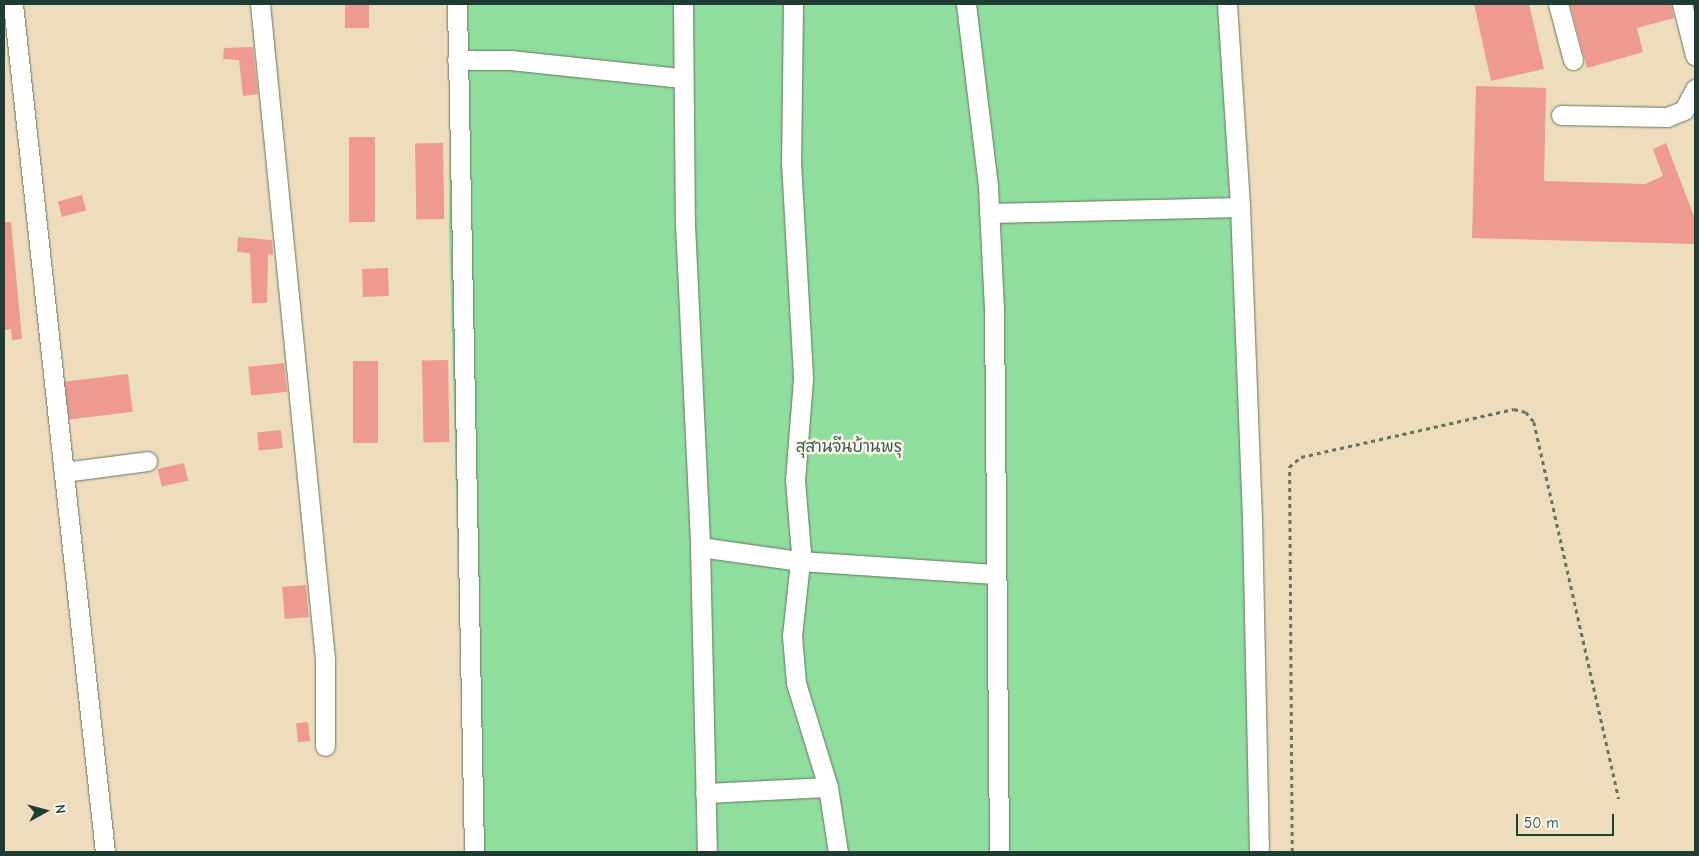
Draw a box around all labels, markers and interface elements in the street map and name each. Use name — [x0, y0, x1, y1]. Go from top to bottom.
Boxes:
park label: สุสานจีนบ้านพรุ — [796, 437, 902, 457]
north arrow — [20, 786, 70, 836]
text: N — [51, 804, 69, 815]
scale bar — [1519, 804, 1616, 836]
text: 50 m — [1524, 814, 1559, 832]

